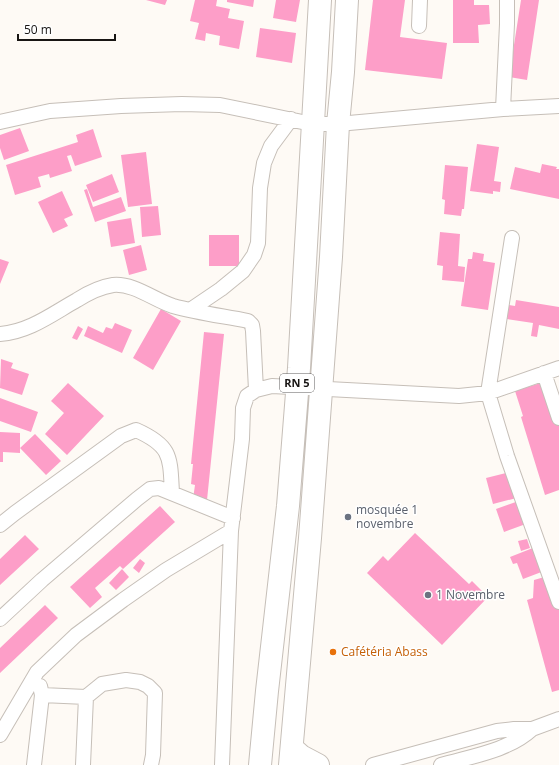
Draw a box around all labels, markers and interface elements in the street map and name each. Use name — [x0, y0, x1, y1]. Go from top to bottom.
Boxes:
scale bar — [18, 16, 115, 42]
text: 50 m — [24, 21, 52, 38]
road number: RN 5 — [280, 374, 314, 392]
place label: mosquée 1 novembre — [356, 501, 418, 532]
marker: mosquée 1 novembre — [343, 512, 353, 522]
place label: 1 Novembre — [436, 586, 505, 603]
marker: 1 Novembre — [423, 590, 433, 600]
place label: Cafétéria Abass — [341, 643, 428, 660]
marker: Cafétéria Abass — [328, 647, 338, 657]

